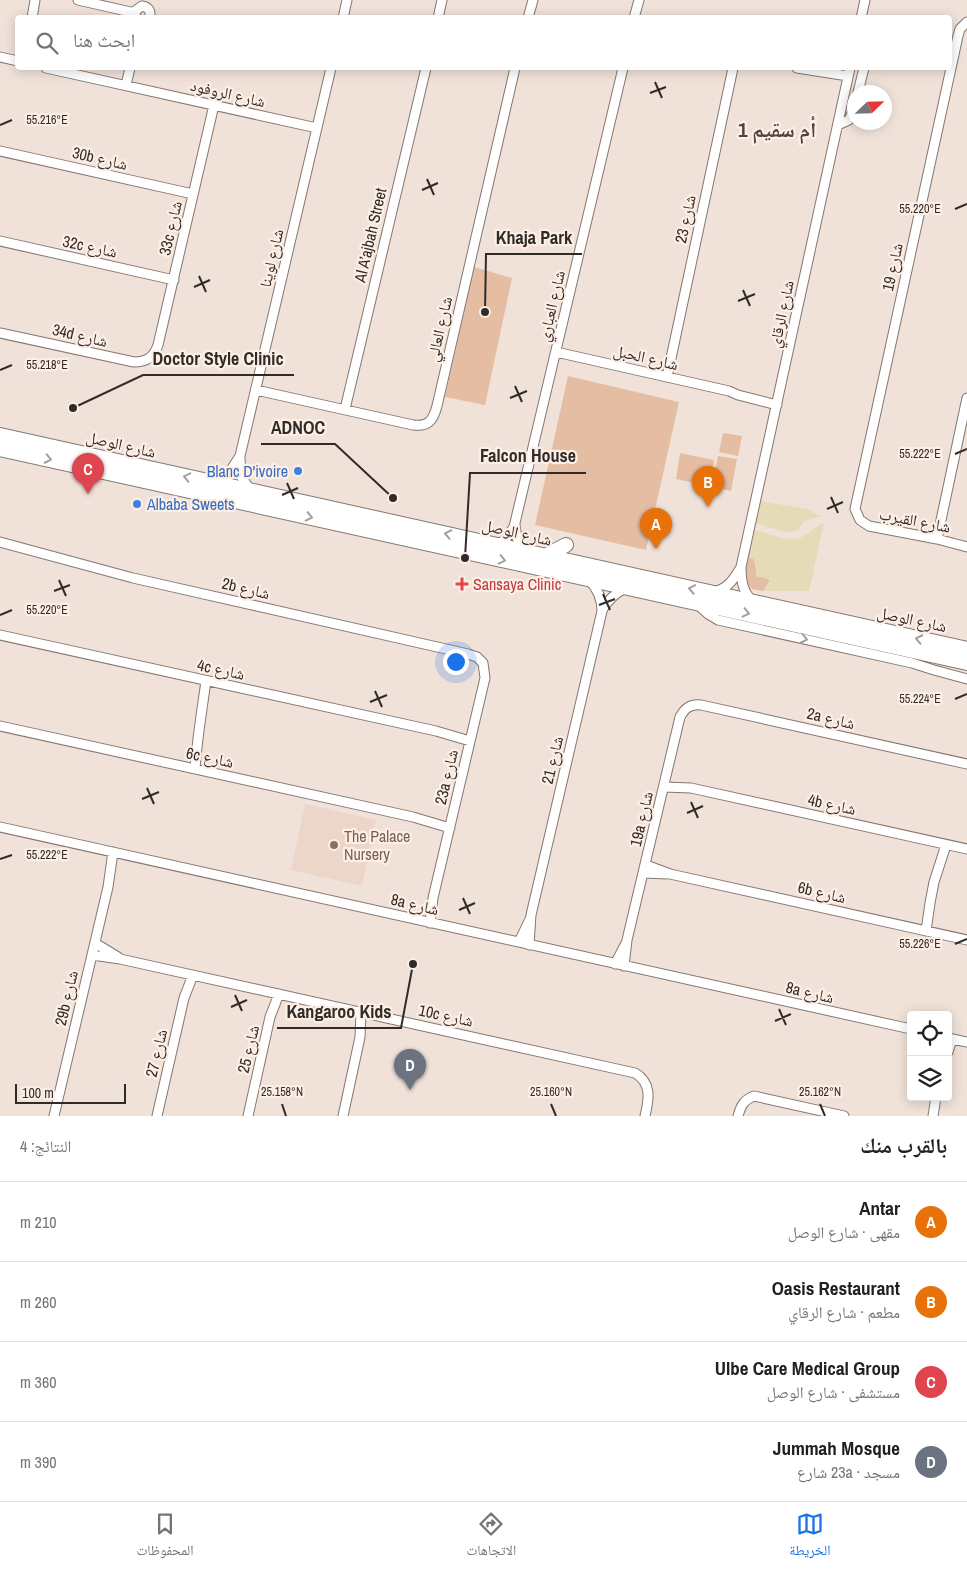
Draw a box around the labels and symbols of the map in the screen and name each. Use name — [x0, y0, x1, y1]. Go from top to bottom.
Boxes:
street label: شارع الروفود — [188, 74, 268, 112]
north arrow — [847, 85, 892, 130]
text: 55.216°E — [26, 112, 68, 128]
district label: أم سقيم 1 — [738, 115, 816, 144]
street label: 30b شارع — [70, 141, 130, 175]
street label: Al A’ajbah Street — [348, 185, 392, 285]
street label: شارع 23 — [669, 193, 701, 245]
street label: 33c شارع — [153, 199, 187, 257]
text: 55.220°E — [899, 201, 941, 217]
callout: Khaja Park — [486, 221, 582, 254]
text: Khaja Park — [496, 225, 573, 250]
street label: شارع لوينا — [254, 227, 288, 289]
street label: 32c شارع — [61, 229, 119, 263]
street label: شارع 19 — [876, 241, 908, 293]
street label: شارع العباري — [532, 268, 572, 344]
street label: شارع الرقاي — [763, 278, 801, 350]
street label: شارع العالي — [421, 294, 459, 364]
street label: 34d شارع — [50, 318, 110, 352]
street label: شارع الحبل — [611, 339, 681, 375]
callout: Doctor Style Clinic — [143, 342, 294, 375]
text: Doctor Style Clinic — [152, 346, 284, 371]
text: 55.218°E — [26, 357, 68, 373]
callout: ADNOC — [261, 411, 335, 444]
text: ADNOC — [271, 415, 325, 440]
street label: شارع الوصل — [84, 425, 158, 463]
callout: Falcon House — [470, 440, 586, 473]
text: Falcon House — [480, 443, 576, 468]
text: 55.222°E — [899, 446, 941, 462]
pin: C — [72, 453, 104, 494]
one-way arrow — [43, 454, 52, 464]
place label: Blanc D'ivoire — [207, 460, 288, 482]
marker: Blanc D'ivoire — [292, 465, 304, 477]
pin: B — [692, 466, 724, 507]
one-way arrow — [183, 472, 192, 483]
place label: Albaba Sweets — [146, 493, 235, 515]
marker: Albaba Sweets — [131, 498, 143, 510]
street label: شارع القيرب — [878, 502, 952, 538]
pin: A — [640, 508, 672, 549]
one-way arrow — [304, 511, 313, 522]
street label: شارع الوصل — [480, 513, 554, 551]
one-way arrow — [444, 529, 453, 540]
one-way arrow — [497, 554, 506, 565]
street label: 2b شارع — [220, 572, 272, 604]
place label: Sansaya Clinic — [473, 573, 562, 595]
marker: Sansaya Clinic — [455, 577, 469, 591]
one-way arrow — [688, 584, 697, 594]
street label: شارع الوصل — [875, 601, 949, 637]
text: 55.220°E — [26, 602, 68, 618]
one-way arrow — [741, 607, 750, 618]
one-way arrow — [800, 633, 809, 644]
one-way arrow — [915, 634, 924, 645]
your location — [443, 649, 469, 675]
street label: 4c شارع — [195, 653, 247, 685]
text: 55.224°E — [899, 691, 941, 707]
street label: 2a شارع — [805, 702, 857, 734]
street label: شارع 21 — [536, 734, 568, 786]
street label: 6c شارع — [184, 741, 236, 773]
street label: 23a شارع — [429, 747, 463, 807]
street label: 4b شارع — [806, 788, 858, 820]
street label: 19a شارع — [624, 789, 658, 849]
place label: The Palace Nursery — [344, 825, 410, 865]
marker: The Palace Nursery — [328, 839, 340, 851]
text: 55.222°E — [26, 847, 68, 863]
street label: 6b شارع — [796, 876, 848, 908]
street label: 8a شارع — [389, 888, 441, 920]
text: 55.226°E — [899, 936, 941, 952]
street label: 29b شارع — [49, 968, 83, 1028]
street label: 8a شارع — [784, 976, 836, 1008]
callout: Kangaroo Kids — [277, 995, 401, 1028]
street label: 10c شارع — [417, 998, 475, 1032]
text: Kangaroo Kids — [287, 999, 391, 1024]
street label: شارع 25 — [232, 1023, 264, 1075]
street label: شارع 27 — [140, 1027, 172, 1079]
pin: D — [394, 1049, 426, 1090]
scale bar — [15, 1081, 126, 1104]
text: 25.158°N — [261, 1084, 303, 1100]
text: 25.160°N — [530, 1084, 572, 1100]
text: 25.162°N — [799, 1084, 841, 1100]

